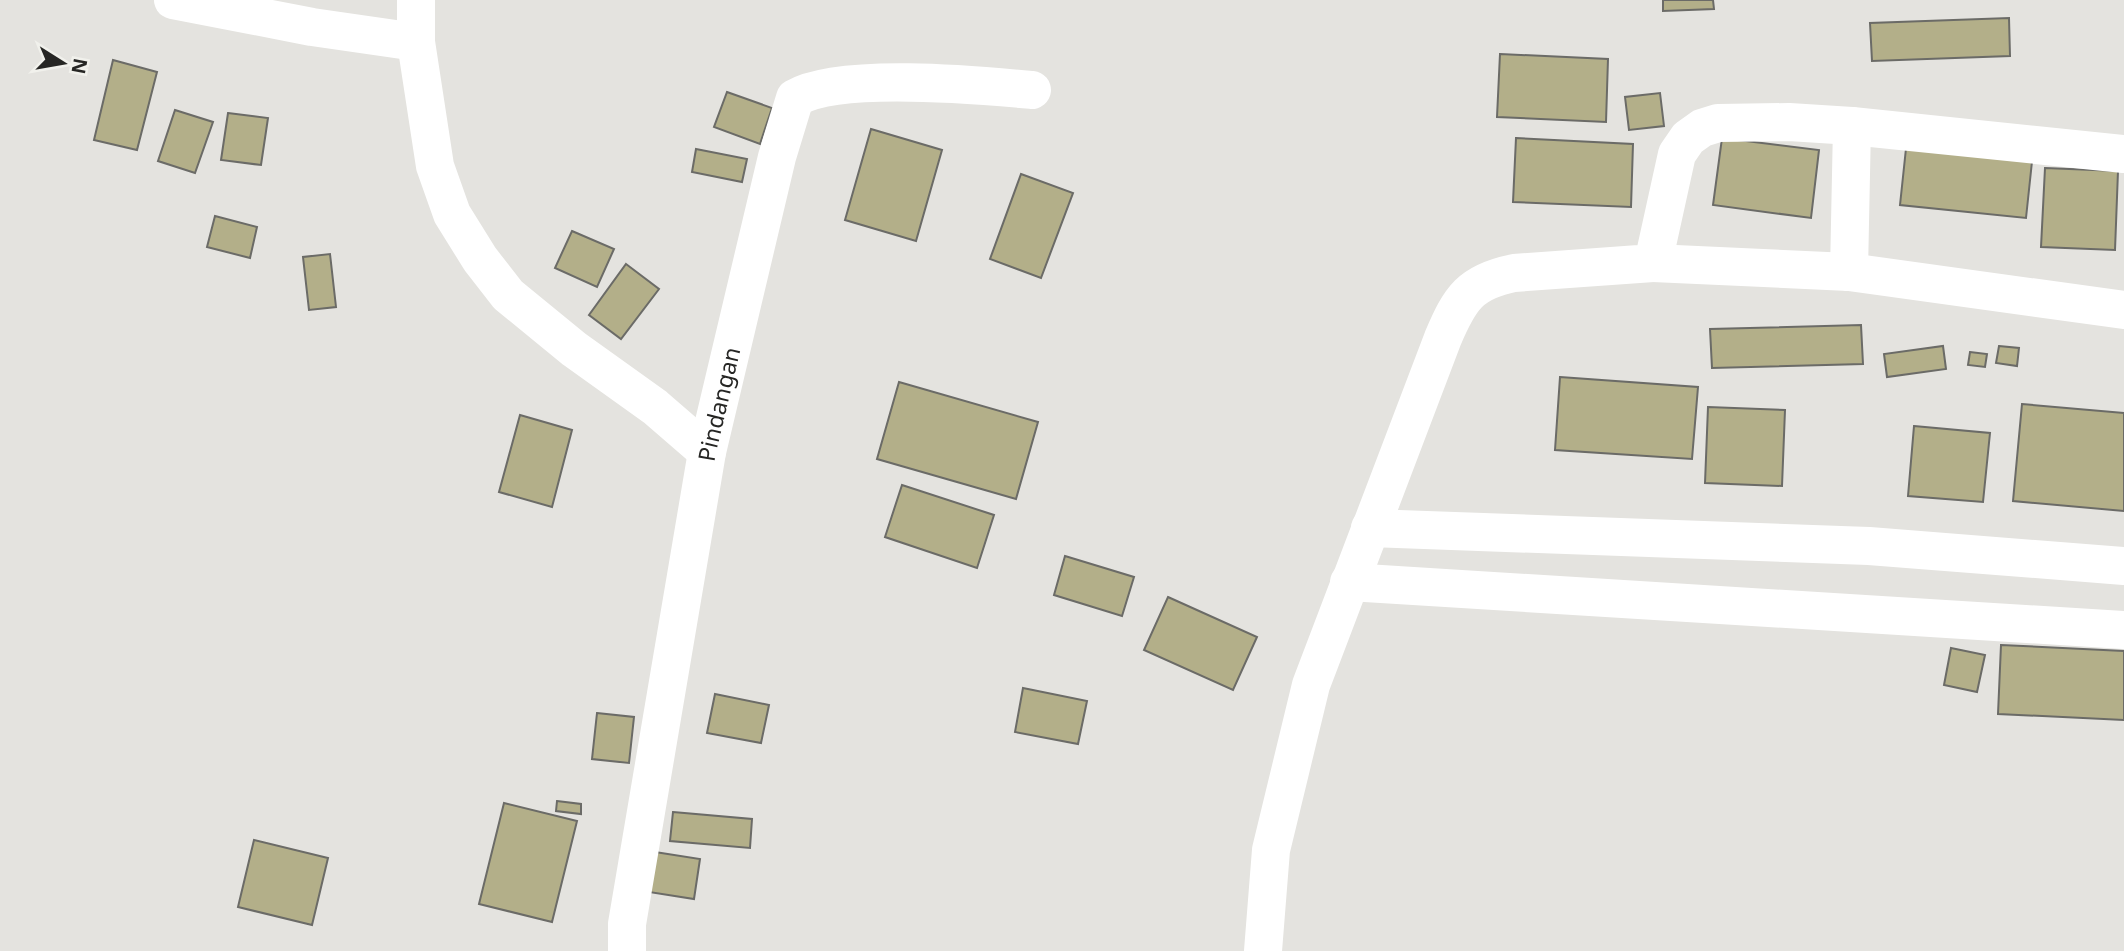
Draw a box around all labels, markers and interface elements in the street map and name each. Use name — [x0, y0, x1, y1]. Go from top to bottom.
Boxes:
north arrow — [28, 28, 98, 98]
text: N — [65, 56, 94, 76]
street label: Pindangan — [690, 344, 747, 464]

